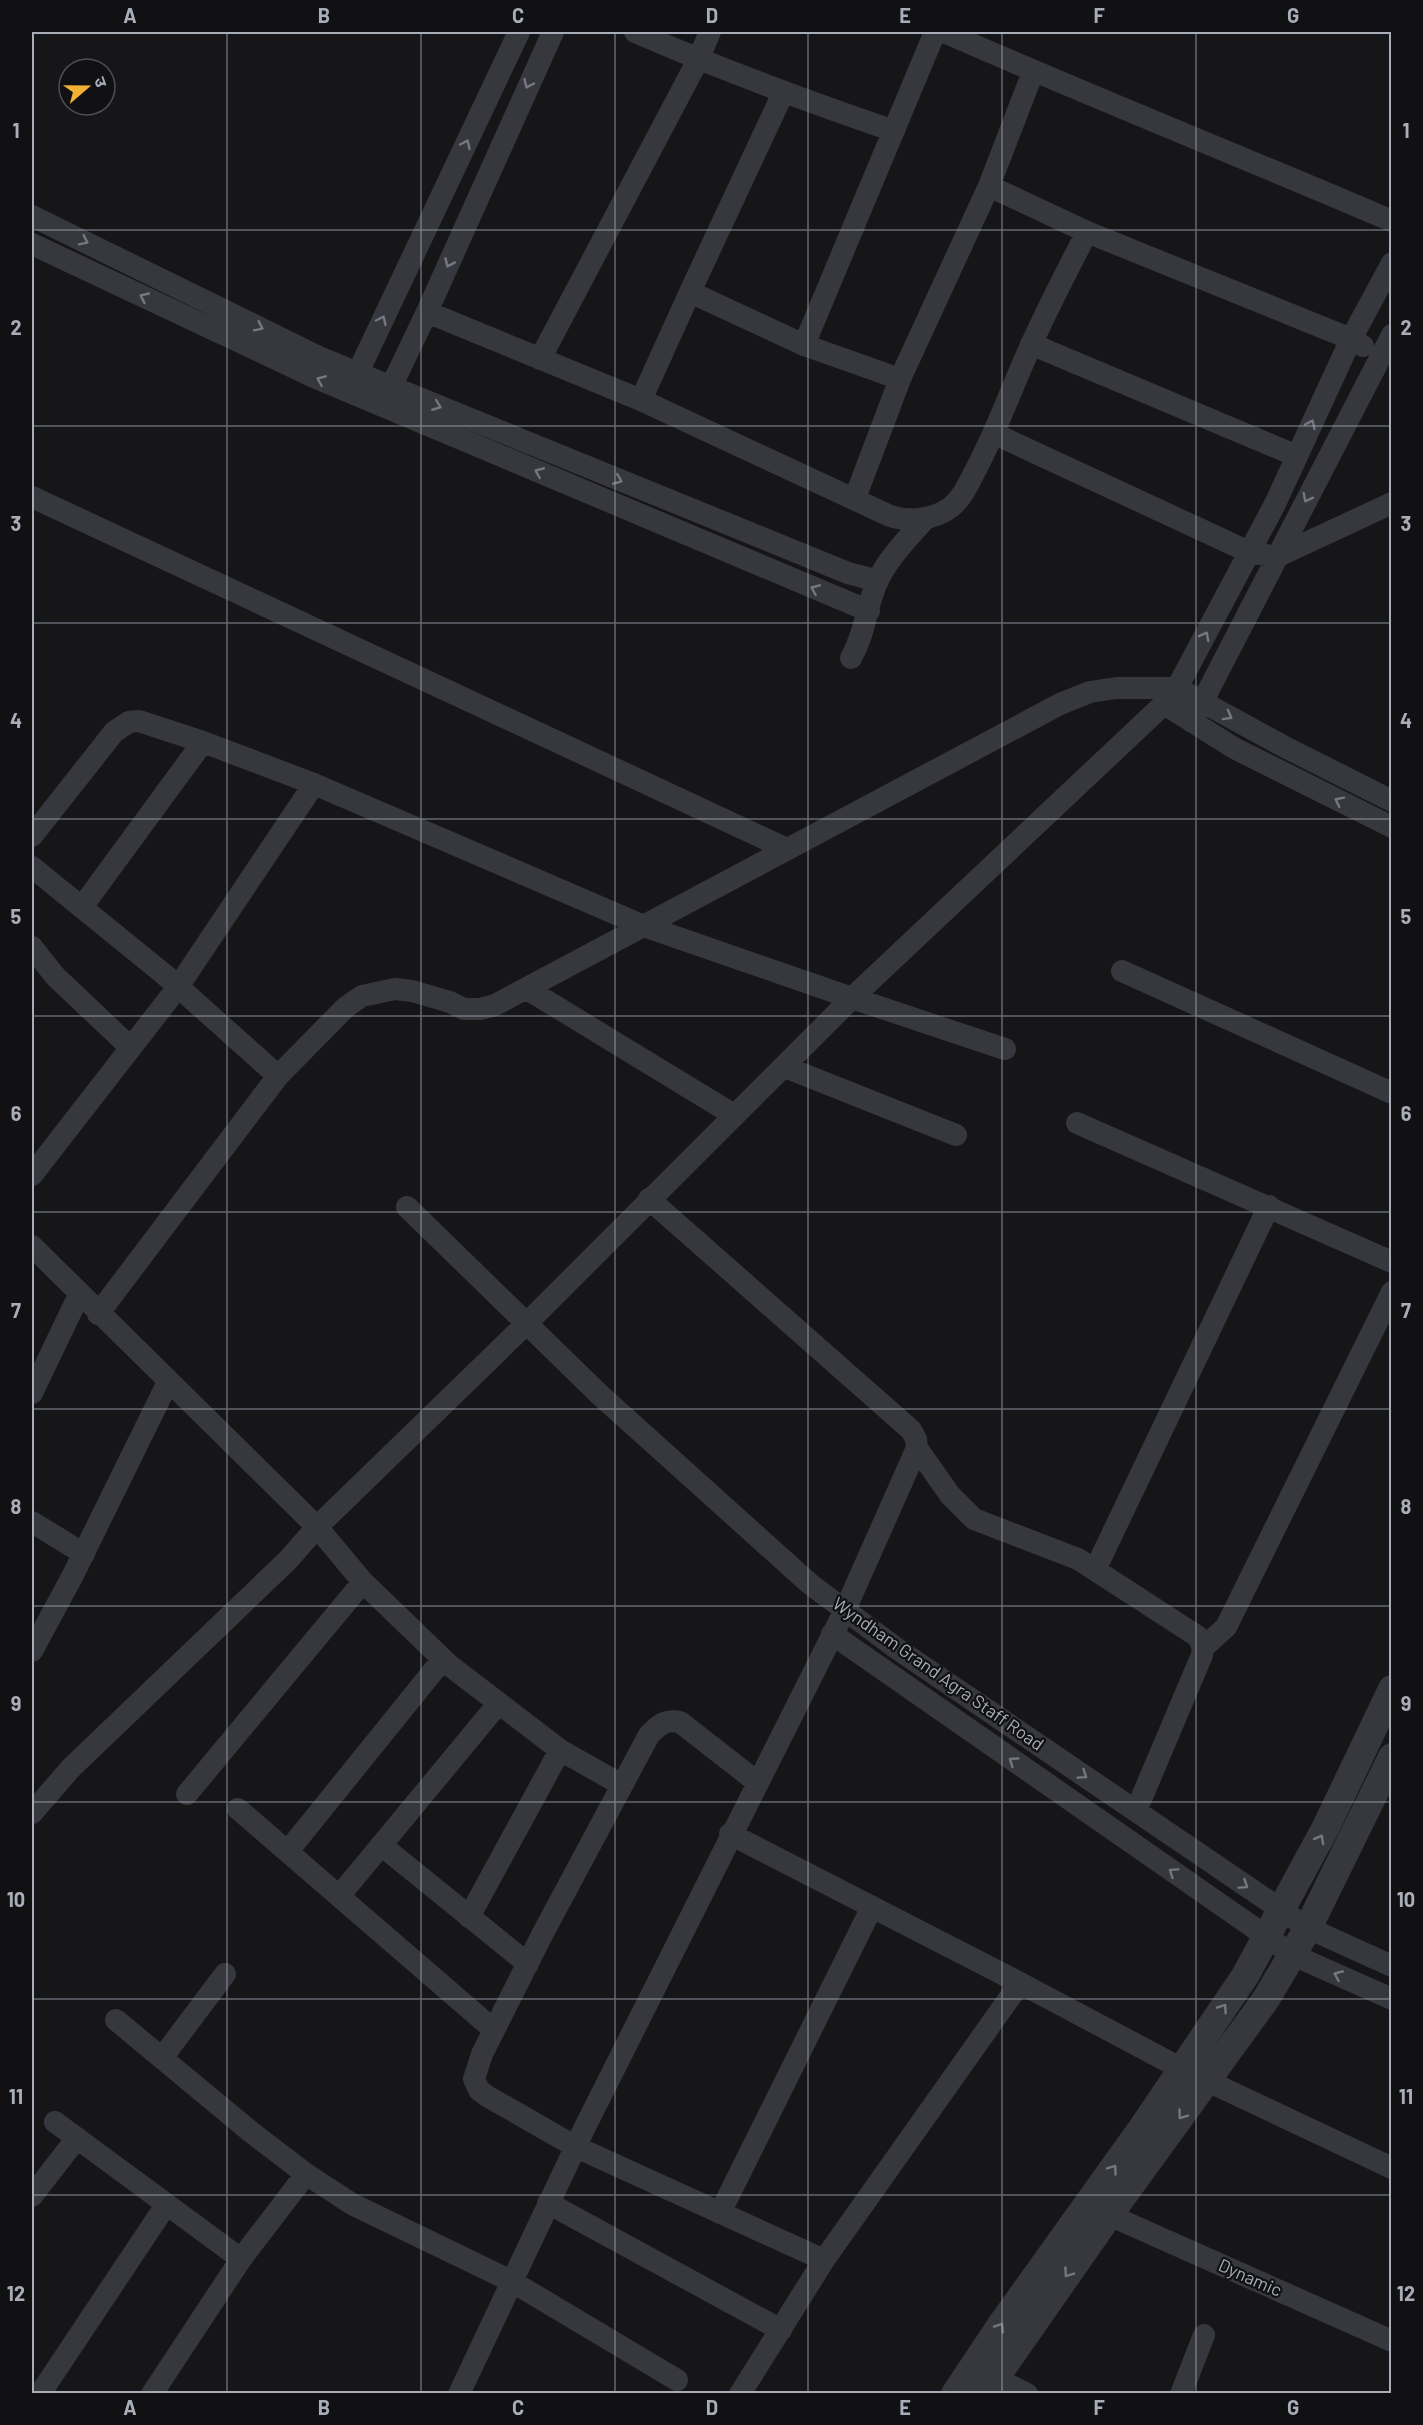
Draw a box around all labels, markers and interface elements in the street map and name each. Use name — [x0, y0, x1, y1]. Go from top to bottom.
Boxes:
text: A — [123, 3, 137, 27]
text: B — [318, 3, 330, 27]
text: C — [512, 3, 524, 27]
text: D — [706, 3, 718, 27]
text: E — [899, 3, 911, 27]
text: F — [1093, 3, 1105, 27]
text: G — [1287, 3, 1299, 27]
north arrow — [57, 57, 117, 117]
text: उ — [91, 74, 112, 90]
one-way arrow — [523, 78, 535, 89]
text: 1 — [12, 118, 20, 142]
text: 1 — [1402, 118, 1410, 142]
one-way arrow — [458, 139, 470, 150]
one-way arrow — [78, 234, 89, 246]
one-way arrow — [444, 256, 456, 267]
one-way arrow — [139, 293, 150, 305]
text: 2 — [10, 315, 22, 339]
one-way arrow — [375, 315, 387, 326]
text: 2 — [1400, 315, 1412, 339]
one-way arrow — [253, 320, 264, 332]
one-way arrow — [316, 375, 327, 387]
one-way arrow — [431, 399, 442, 411]
one-way arrow — [1304, 420, 1316, 431]
one-way arrow — [534, 467, 545, 479]
one-way arrow — [612, 473, 623, 485]
one-way arrow — [1302, 492, 1314, 503]
text: 3 — [11, 511, 21, 535]
text: 3 — [1401, 511, 1411, 535]
one-way arrow — [811, 584, 822, 596]
one-way arrow — [1198, 632, 1209, 642]
text: 4 — [10, 708, 22, 732]
text: 4 — [1400, 708, 1412, 732]
one-way arrow — [1222, 709, 1233, 720]
one-way arrow — [1335, 797, 1346, 809]
text: 5 — [11, 904, 22, 928]
text: 5 — [1401, 904, 1412, 928]
text: 6 — [11, 1101, 22, 1125]
text: 6 — [1401, 1101, 1412, 1125]
text: 7 — [11, 1298, 21, 1322]
text: 7 — [1401, 1298, 1411, 1322]
text: 8 — [11, 1494, 22, 1518]
text: 8 — [1401, 1494, 1412, 1518]
street label: Wyndham Grand Agra Staff Road — [829, 1592, 1048, 1755]
text: 9 — [11, 1691, 21, 1715]
text: 9 — [1401, 1691, 1411, 1715]
one-way arrow — [1009, 1757, 1020, 1768]
one-way arrow — [1076, 1768, 1087, 1779]
one-way arrow — [1313, 1835, 1324, 1845]
one-way arrow — [1169, 1868, 1180, 1879]
one-way arrow — [1237, 1878, 1248, 1889]
text: 10 — [7, 1887, 25, 1911]
text: 10 — [1397, 1887, 1415, 1911]
one-way arrow — [1334, 1970, 1345, 1982]
one-way arrow — [1216, 2004, 1228, 2014]
text: 11 — [9, 2084, 23, 2108]
text: 11 — [1399, 2084, 1413, 2108]
one-way arrow — [1178, 2108, 1189, 2119]
one-way arrow — [1106, 2164, 1117, 2175]
street label: Dynamic — [1215, 2253, 1286, 2301]
one-way arrow — [1064, 2267, 1075, 2278]
text: 12 — [7, 2281, 25, 2305]
text: 12 — [1397, 2281, 1415, 2305]
one-way arrow — [993, 2323, 1004, 2334]
text: A — [123, 2395, 137, 2419]
text: B — [318, 2395, 330, 2419]
text: C — [512, 2395, 524, 2419]
text: D — [706, 2395, 718, 2419]
text: E — [899, 2395, 911, 2419]
text: F — [1093, 2395, 1105, 2419]
text: G — [1287, 2395, 1299, 2419]

